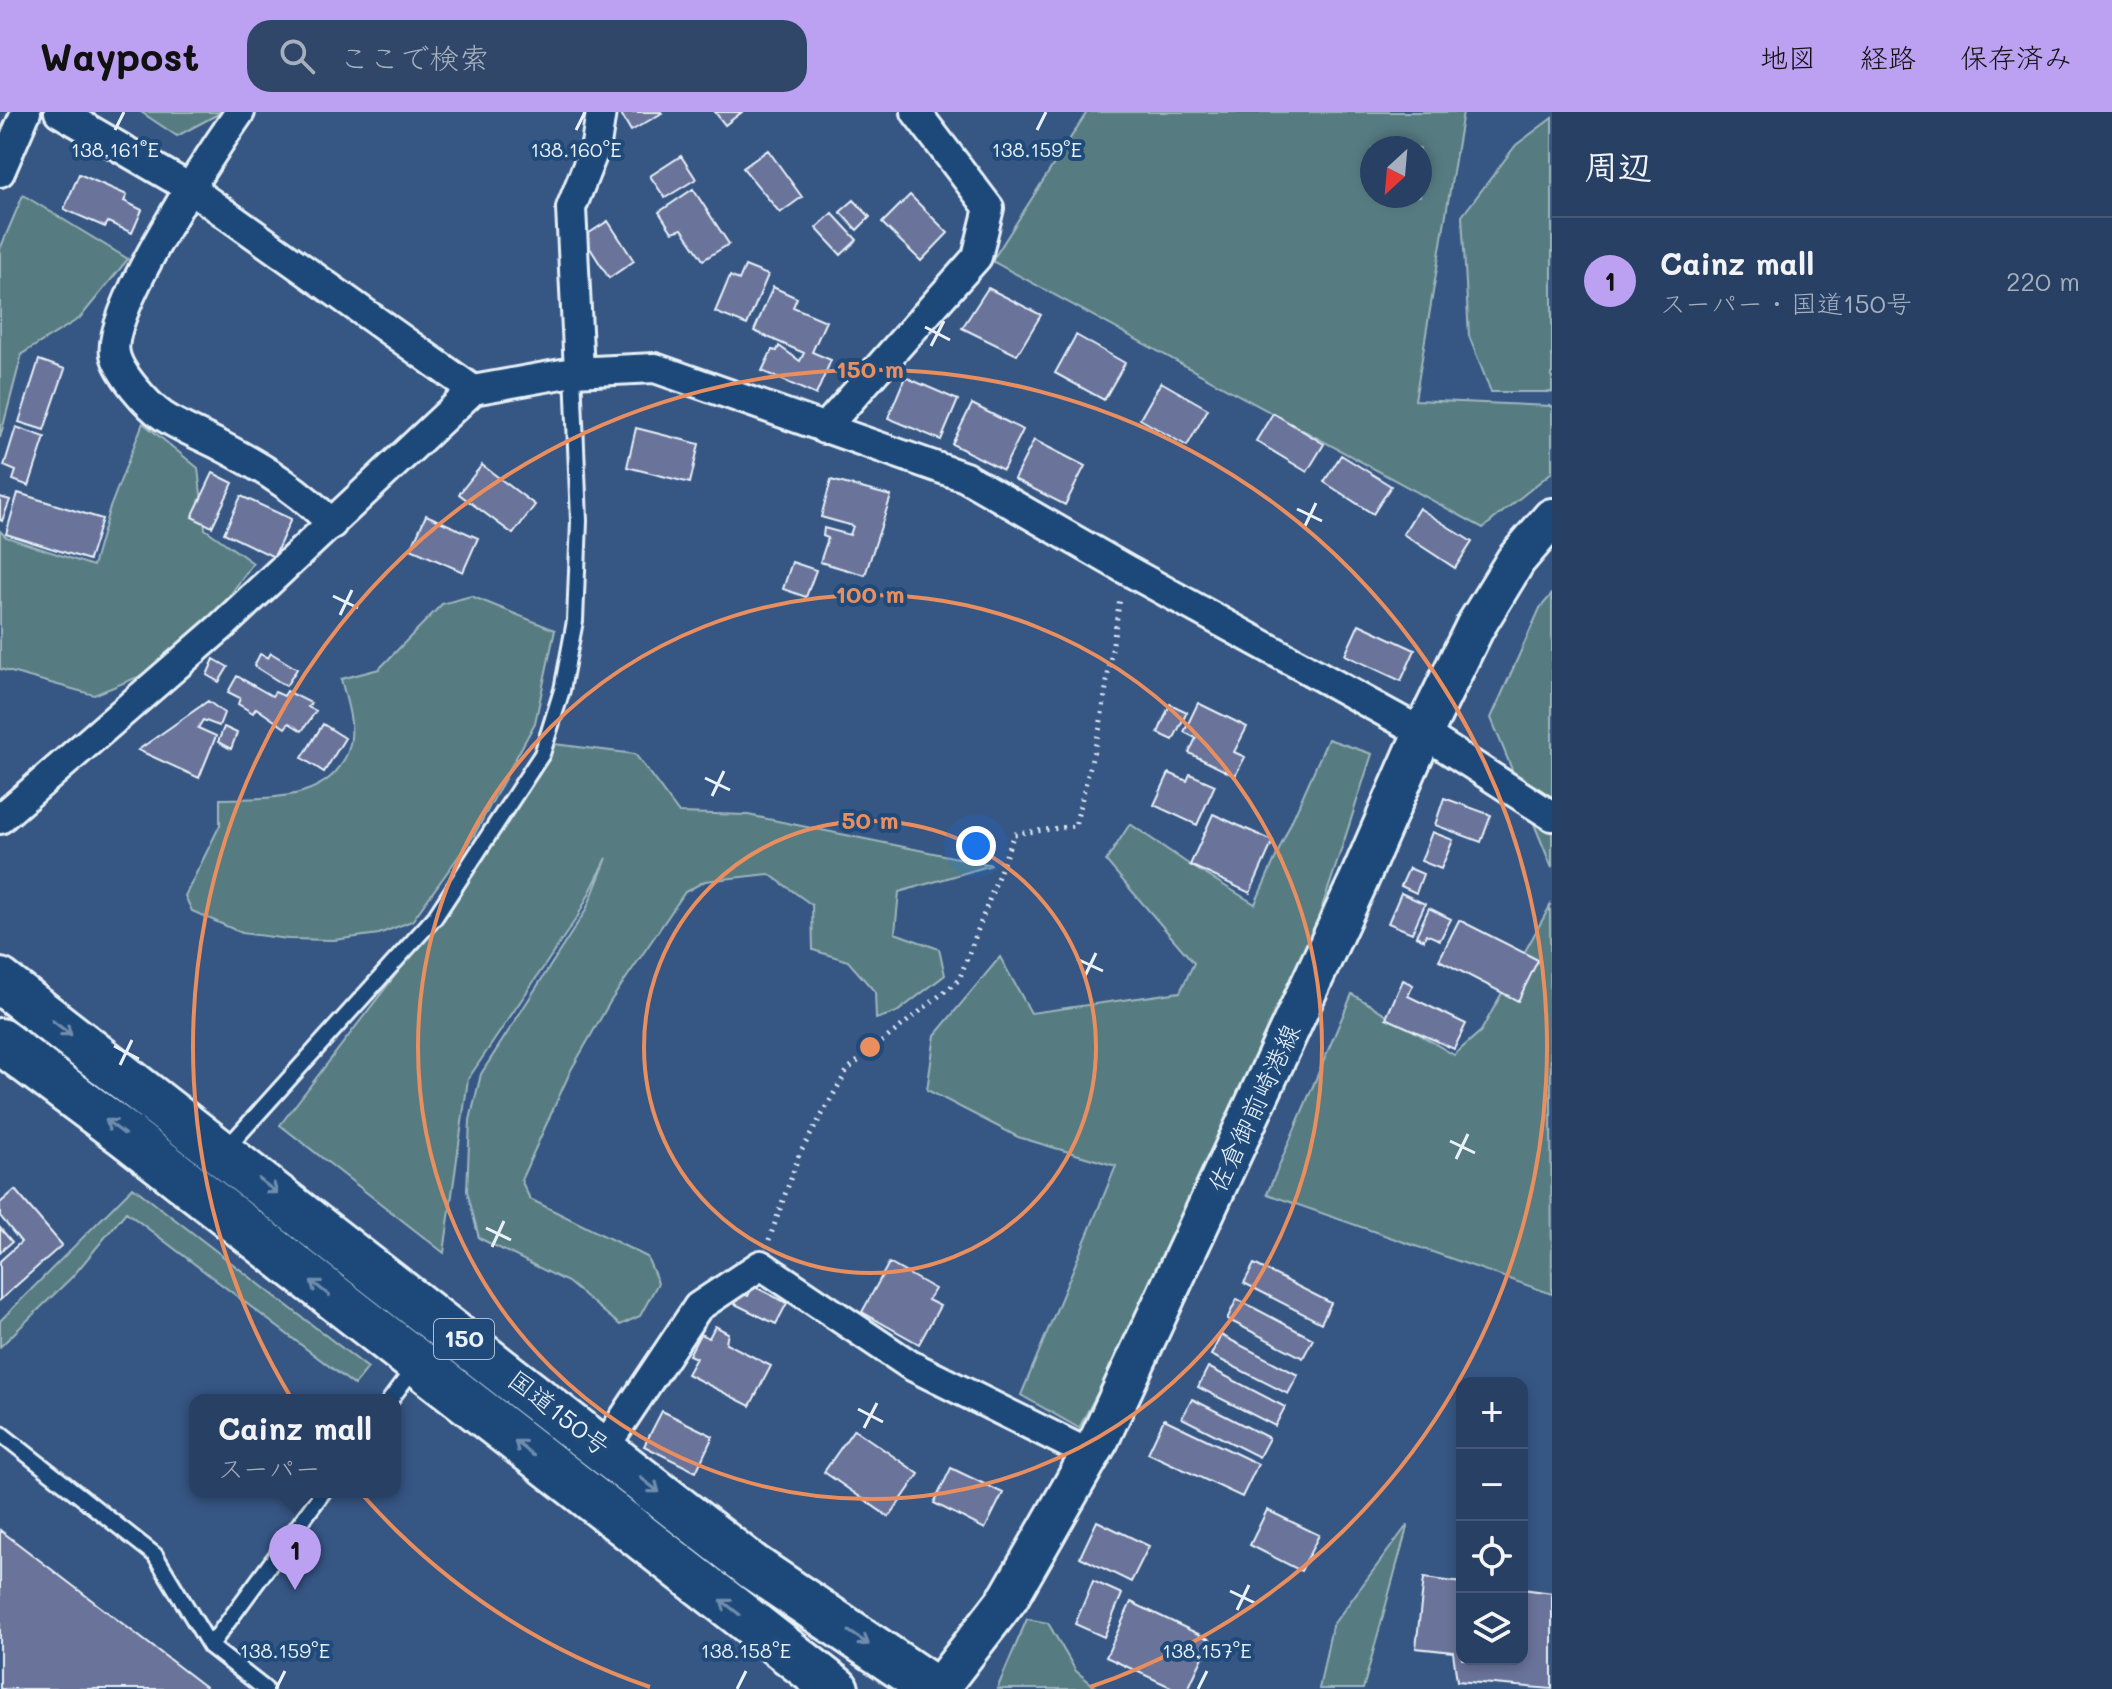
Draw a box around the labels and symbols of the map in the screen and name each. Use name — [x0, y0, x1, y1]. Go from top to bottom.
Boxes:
text: 138.161°E — [71, 136, 159, 162]
text: 138.160°E — [530, 136, 622, 162]
text: 138.159°E — [992, 136, 1082, 162]
north arrow — [1360, 136, 1432, 208]
text: 150 m — [836, 353, 904, 384]
text: 100 m — [835, 578, 905, 609]
text: 50 m — [841, 804, 899, 835]
your location — [956, 826, 996, 866]
street label: 佐倉御前崎港線 — [1199, 1018, 1307, 1197]
one-way arrow — [51, 1019, 72, 1036]
centre of rings — [856, 1033, 884, 1061]
one-way arrow — [105, 1119, 126, 1136]
one-way arrow — [257, 1178, 279, 1195]
one-way arrow — [310, 1279, 331, 1296]
road number: 150 — [434, 1319, 494, 1359]
street label: 国道150号 — [502, 1362, 618, 1463]
one-way arrow — [514, 1440, 535, 1457]
one-way arrow — [639, 1476, 660, 1493]
pin: 1 — [269, 1524, 321, 1590]
one-way arrow — [720, 1599, 741, 1616]
one-way arrow — [847, 1631, 870, 1647]
text: 138.159°E — [240, 1637, 330, 1663]
text: 138.158°E — [701, 1637, 791, 1663]
text: 138.157°E — [1162, 1637, 1252, 1663]

